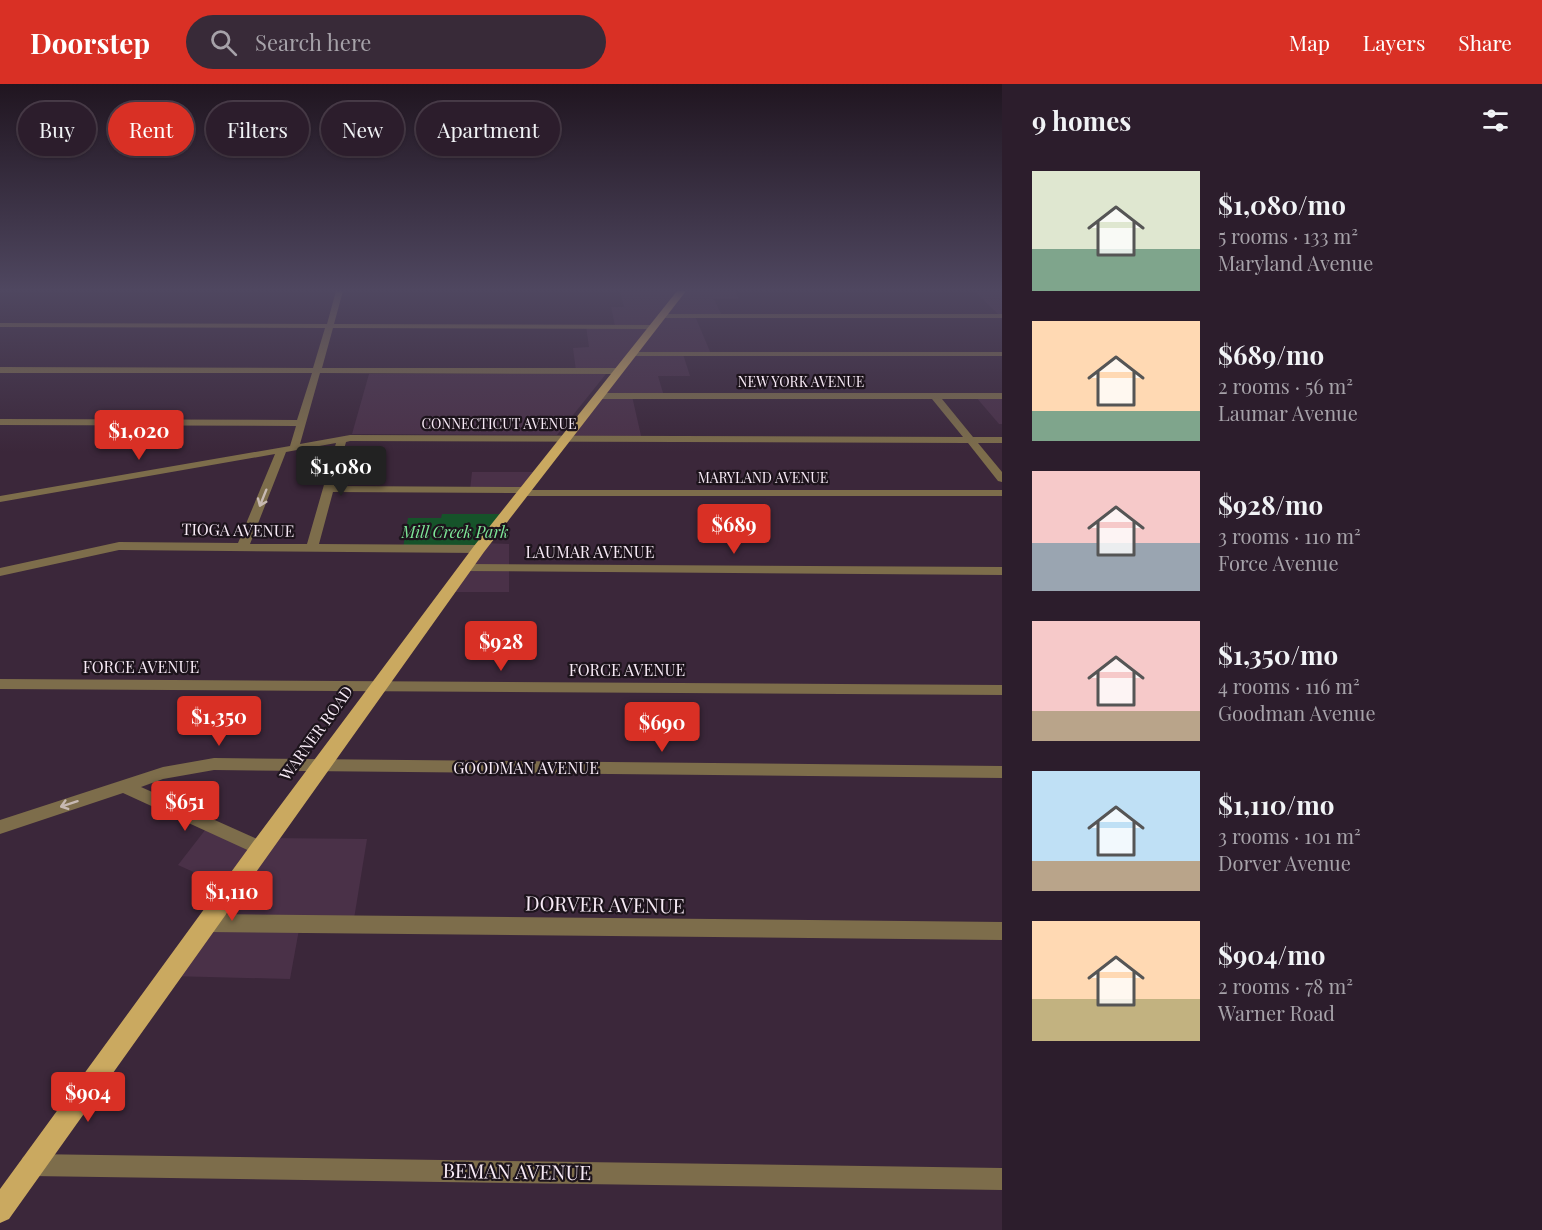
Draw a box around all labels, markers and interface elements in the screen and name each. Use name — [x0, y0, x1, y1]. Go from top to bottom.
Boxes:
search box — [186, 15, 606, 69]
text: Doorstep — [30, 24, 150, 61]
icon: search — [207, 26, 240, 59]
text: Search here — [255, 27, 371, 57]
text: Map — [1289, 28, 1330, 56]
text: Layers — [1363, 28, 1425, 56]
text: Share — [1458, 28, 1512, 56]
chip: Buy — [18, 102, 96, 156]
chip: Rent — [108, 102, 194, 156]
chip: Filters — [206, 102, 309, 156]
chip: New — [321, 102, 404, 156]
chip: Apartment — [416, 102, 560, 156]
text: 9 homes — [1032, 103, 1131, 138]
icon: filters — [1479, 104, 1512, 137]
text: $1,080/mo — [1218, 187, 1346, 222]
icon: home — [1080, 195, 1152, 267]
text: 5 rooms · 133 m² — [1218, 222, 1358, 249]
text: Maryland Avenue — [1218, 249, 1373, 276]
text: $689/mo — [1218, 337, 1324, 372]
icon: home — [1080, 345, 1152, 417]
street label: NEW YORK AVENUE — [738, 372, 864, 391]
text: 2 rooms · 56 m² — [1218, 372, 1353, 399]
text: Laumar Avenue — [1218, 399, 1358, 426]
pin: $1,020 — [90, 410, 188, 461]
street label: CONNECTICUT AVENUE — [421, 414, 577, 433]
text: $1,020 — [109, 416, 169, 443]
pin: $1,080 — [292, 446, 390, 497]
text: $1,080 — [310, 452, 372, 479]
street label: MARYLAND AVENUE — [698, 468, 828, 487]
text: $928/mo — [1218, 487, 1323, 522]
one-way arrow — [257, 489, 268, 507]
icon: home — [1080, 495, 1152, 567]
pin: $689 — [698, 504, 770, 555]
text: $689 — [712, 510, 756, 537]
street label: TIOGA AVENUE — [181, 518, 295, 541]
park label: Mill Creek Park — [400, 521, 509, 542]
text: 3 rooms · 110 m² — [1218, 522, 1361, 549]
street label: LAUMAR AVENUE — [526, 541, 654, 562]
text: Force Avenue — [1218, 549, 1339, 576]
pin: $928 — [465, 621, 537, 672]
text: $928 — [479, 627, 523, 654]
text: $1,350/mo — [1218, 637, 1338, 672]
icon: home — [1080, 645, 1152, 717]
street label: FORCE AVENUE — [83, 656, 199, 677]
street label: FORCE AVENUE — [569, 659, 685, 680]
text: 4 rooms · 116 m² — [1218, 672, 1360, 699]
street label: WARNER ROAD — [274, 681, 357, 785]
pin: $1,350 — [170, 696, 268, 747]
text: Goodman Avenue — [1218, 699, 1376, 726]
text: $1,350 — [191, 702, 247, 729]
pin: $690 — [626, 702, 698, 753]
text: $690 — [639, 708, 685, 735]
street label: GOODMAN AVENUE — [453, 757, 599, 778]
pin: $651 — [149, 781, 221, 832]
text: $651 — [165, 787, 205, 814]
text: $1,110/mo — [1218, 787, 1334, 822]
icon: home — [1080, 795, 1152, 867]
one-way arrow — [60, 799, 79, 810]
text: 3 rooms · 101 m² — [1218, 822, 1361, 849]
text: Dorver Avenue — [1218, 849, 1351, 876]
pin: $1,110 — [183, 871, 281, 922]
text: $1,110 — [206, 877, 258, 904]
street label: DORVER AVENUE — [525, 889, 685, 918]
text: $904/mo — [1218, 937, 1325, 972]
icon: home — [1080, 945, 1152, 1017]
text: 2 rooms · 78 m² — [1218, 972, 1353, 999]
text: Warner Road — [1218, 999, 1335, 1026]
pin: $904 — [52, 1072, 124, 1123]
text: $904 — [65, 1078, 111, 1105]
street label: BEMAN AVENUE — [442, 1156, 592, 1185]

